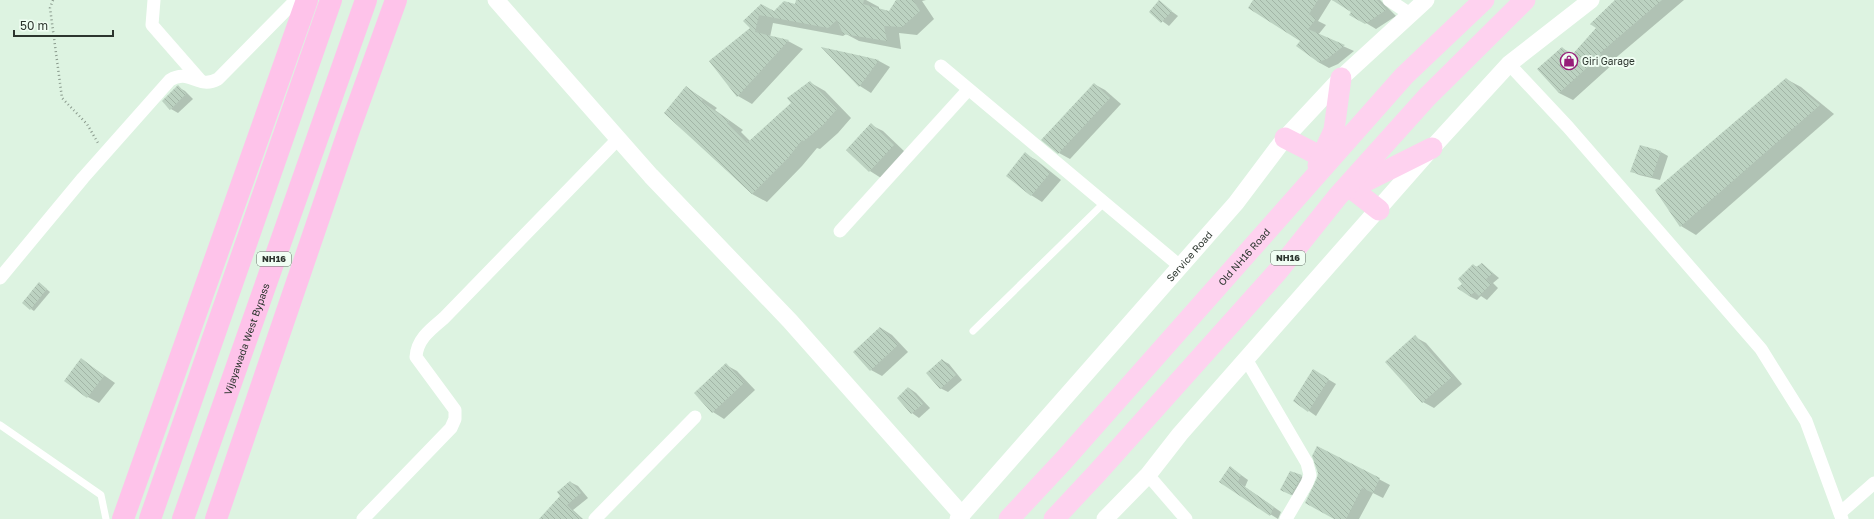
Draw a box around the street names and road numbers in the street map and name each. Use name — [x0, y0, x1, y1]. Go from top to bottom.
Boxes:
street label: Old NH16 Road — [1215, 226, 1272, 288]
street label: Service Road — [1164, 229, 1214, 284]
road number: NH16 — [1271, 251, 1305, 265]
road number: NH16 — [257, 252, 291, 266]
street label: Vijayawada West Bypass — [221, 281, 272, 396]

